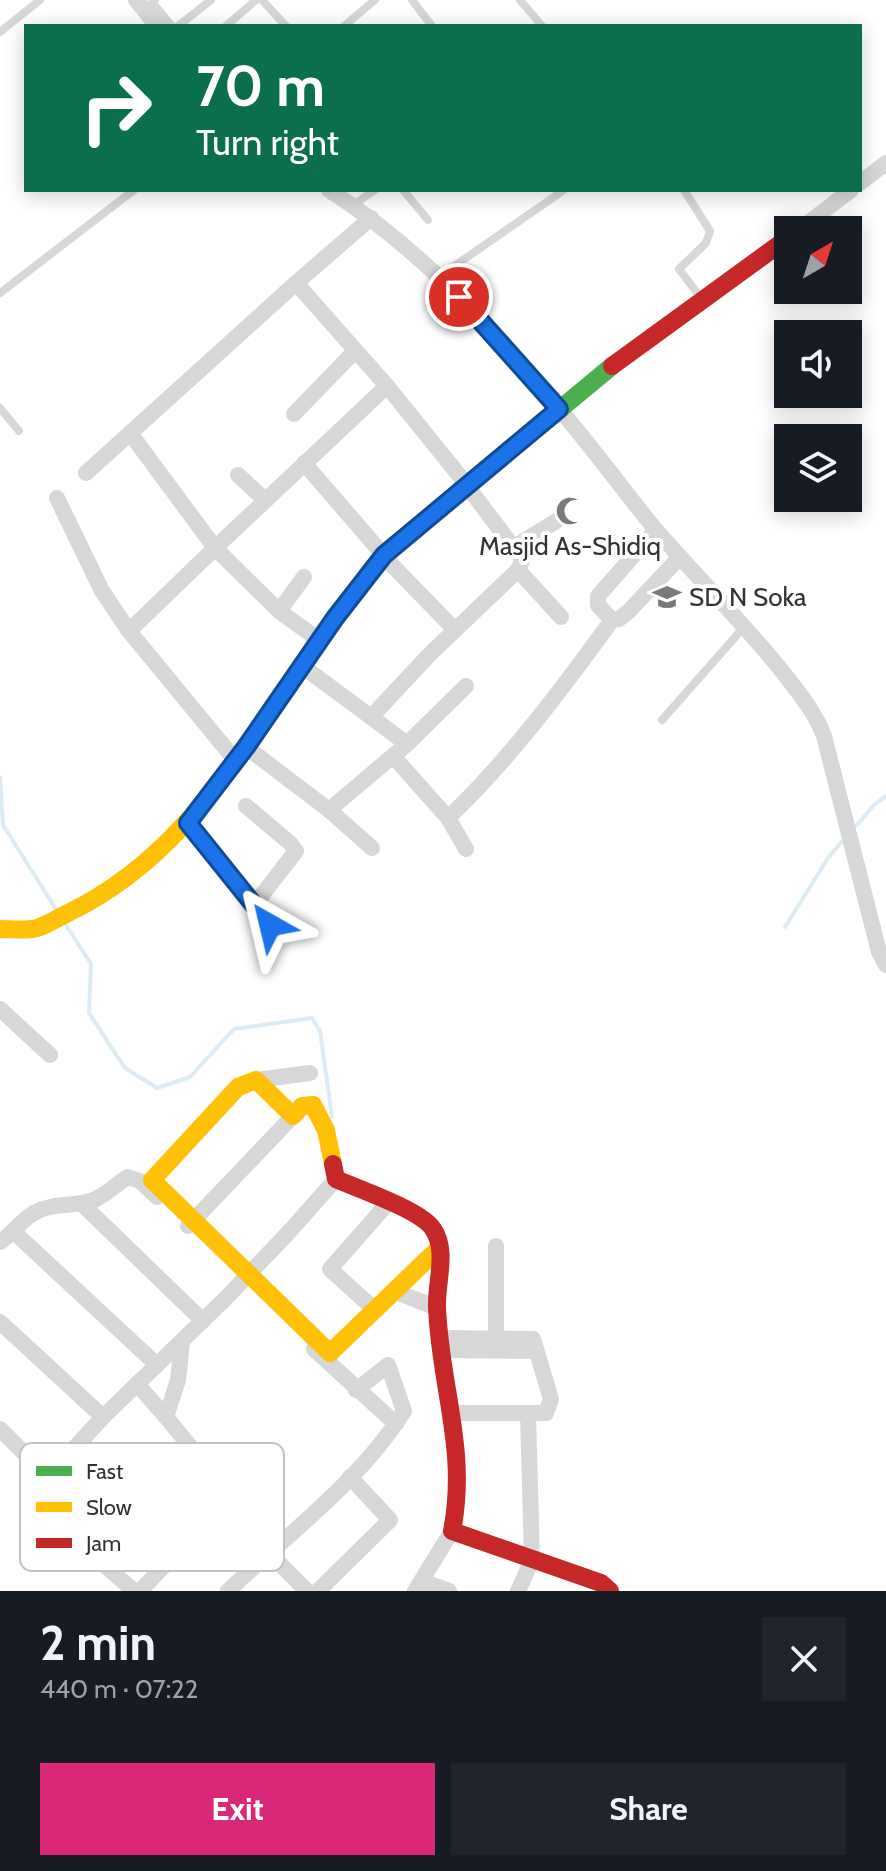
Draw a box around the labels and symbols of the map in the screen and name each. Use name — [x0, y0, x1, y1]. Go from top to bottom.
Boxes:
north arrow — [774, 216, 862, 304]
pin — [425, 263, 493, 331]
mosque icon: Masjid As-Shidiq — [555, 496, 585, 526]
place label: Masjid As-Shidiq — [479, 530, 661, 562]
place label: SD N Soka — [689, 581, 807, 613]
school or university icon: SD N Soka — [652, 582, 682, 612]
position arrow — [228, 883, 312, 967]
legend — [20, 1443, 284, 1571]
text: Fast — [86, 1458, 124, 1485]
text: Slow — [86, 1494, 132, 1521]
text: Jam — [85, 1530, 121, 1557]

